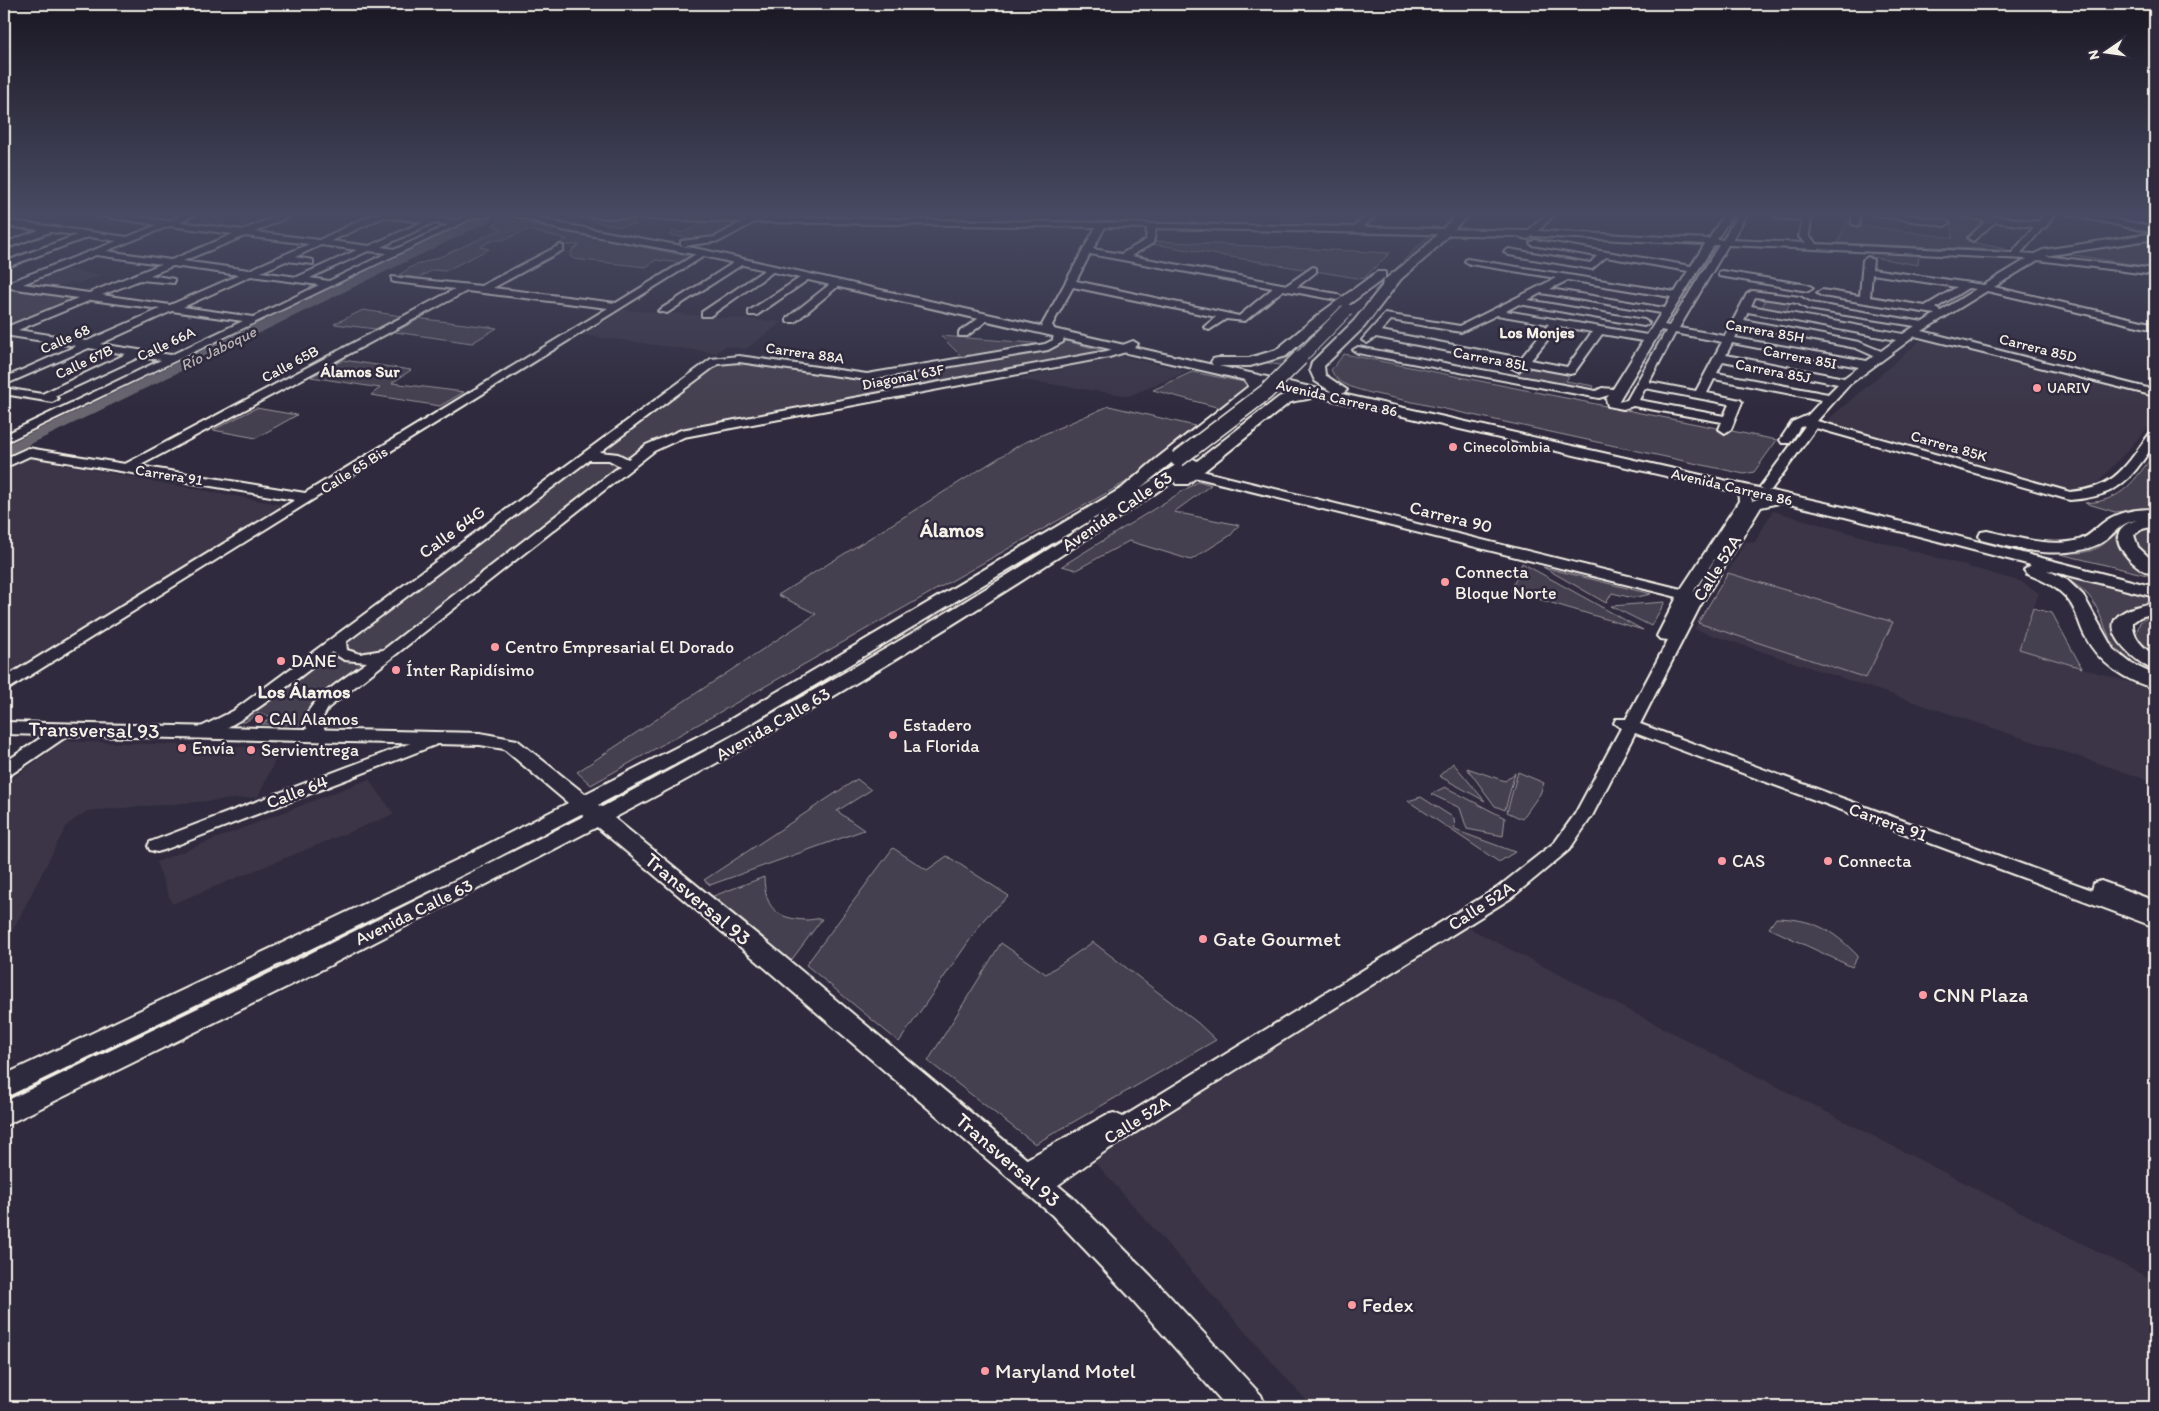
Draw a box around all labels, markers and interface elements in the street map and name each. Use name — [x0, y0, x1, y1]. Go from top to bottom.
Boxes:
north arrow — [2082, 28, 2132, 78]
text: N — [2084, 48, 2103, 61]
street label: Carrera 85H — [1724, 315, 1806, 347]
street label: Calle 68 — [37, 320, 93, 358]
water label: Río Jaboque — [177, 321, 260, 375]
street label: Calle 66A — [134, 323, 198, 365]
district label: Los Monjes — [1499, 323, 1575, 343]
street label: Carrera 85D — [1997, 330, 2079, 366]
street label: Carrera 88A — [764, 339, 846, 367]
street label: Calle 67B — [52, 341, 116, 383]
street label: Calle 65B — [258, 341, 322, 386]
street label: Carrera 85I — [1761, 341, 1839, 373]
street label: Carrera 85L — [1451, 343, 1531, 375]
street label: Carrera 85J — [1734, 355, 1812, 387]
street label: Diagonal 63F — [860, 360, 946, 394]
district label: Álamos Sur — [319, 362, 400, 381]
street label: Avenida Carrera 86 — [1275, 375, 1400, 421]
place label: UARIV — [2047, 379, 2090, 397]
marker: UARIV — [2031, 382, 2043, 394]
street label: Carrera 85K — [1909, 426, 1990, 466]
place label: Cinecolombia — [1463, 438, 1551, 456]
marker: Cinecolombia — [1447, 441, 1459, 453]
street label: Calle 65 Bis — [317, 442, 391, 498]
street label: Carrera 91 — [134, 461, 204, 489]
street label: Avenida Carrera 86 — [1670, 464, 1795, 510]
street label: Avenida Calle 63 — [1058, 466, 1177, 556]
street label: Carrera 90 — [1407, 496, 1495, 538]
street label: Calle 64G — [415, 501, 489, 563]
district label: Álamos — [919, 518, 984, 542]
street label: Calle 52A — [1688, 530, 1746, 605]
place label: Connecta Bloque Norte — [1455, 561, 1557, 604]
marker: Connecta Bloque Norte — [1439, 576, 1451, 588]
place label: Centro Empresarial El Dorado — [505, 636, 734, 658]
marker: Centro Empresarial El Dorado — [489, 641, 501, 653]
place label: DANE — [291, 650, 337, 672]
marker: DANE — [275, 655, 287, 667]
place label: Ínter Rapidísimo — [406, 659, 534, 681]
marker: Ínter Rapidísimo — [390, 664, 402, 676]
district label: Los Álamos — [257, 680, 351, 703]
street label: Avenida Calle 63 — [712, 682, 834, 766]
place label: CAI Alamos — [269, 708, 359, 730]
marker: CAI Alamos — [253, 713, 265, 725]
place label: Estadero La Florida — [903, 714, 980, 757]
street label: Transversal 93 — [28, 716, 160, 743]
marker: Estadero La Florida — [887, 729, 899, 741]
place label: Envía — [192, 737, 235, 759]
place label: Servientrega — [261, 739, 359, 761]
marker: Envía — [176, 742, 188, 754]
marker: Servientrega — [245, 744, 257, 756]
street label: Calle 64 — [263, 770, 331, 814]
street label: Carrera 91 — [1846, 798, 1930, 846]
street label: Transversal 93 — [640, 847, 757, 950]
place label: CAS — [1732, 850, 1765, 872]
place label: Connecta — [1838, 850, 1912, 872]
marker: CAS — [1716, 855, 1728, 867]
marker: Connecta — [1822, 855, 1834, 867]
street label: Avenida Calle 63 — [351, 874, 477, 950]
street label: Calle 52A — [1444, 876, 1518, 935]
place label: Gate Gourmet — [1213, 926, 1341, 951]
marker: Gate Gourmet — [1197, 933, 1209, 945]
place label: CNN Plaza — [1933, 982, 2028, 1007]
marker: CNN Plaza — [1917, 989, 1929, 1001]
street label: Calle 52A — [1100, 1091, 1175, 1149]
street label: Transversal 93 — [951, 1107, 1066, 1212]
place label: Fedex — [1362, 1292, 1414, 1317]
marker: Fedex — [1346, 1299, 1358, 1311]
place label: Maryland Motel — [995, 1358, 1136, 1383]
marker: Maryland Motel — [979, 1365, 991, 1377]

